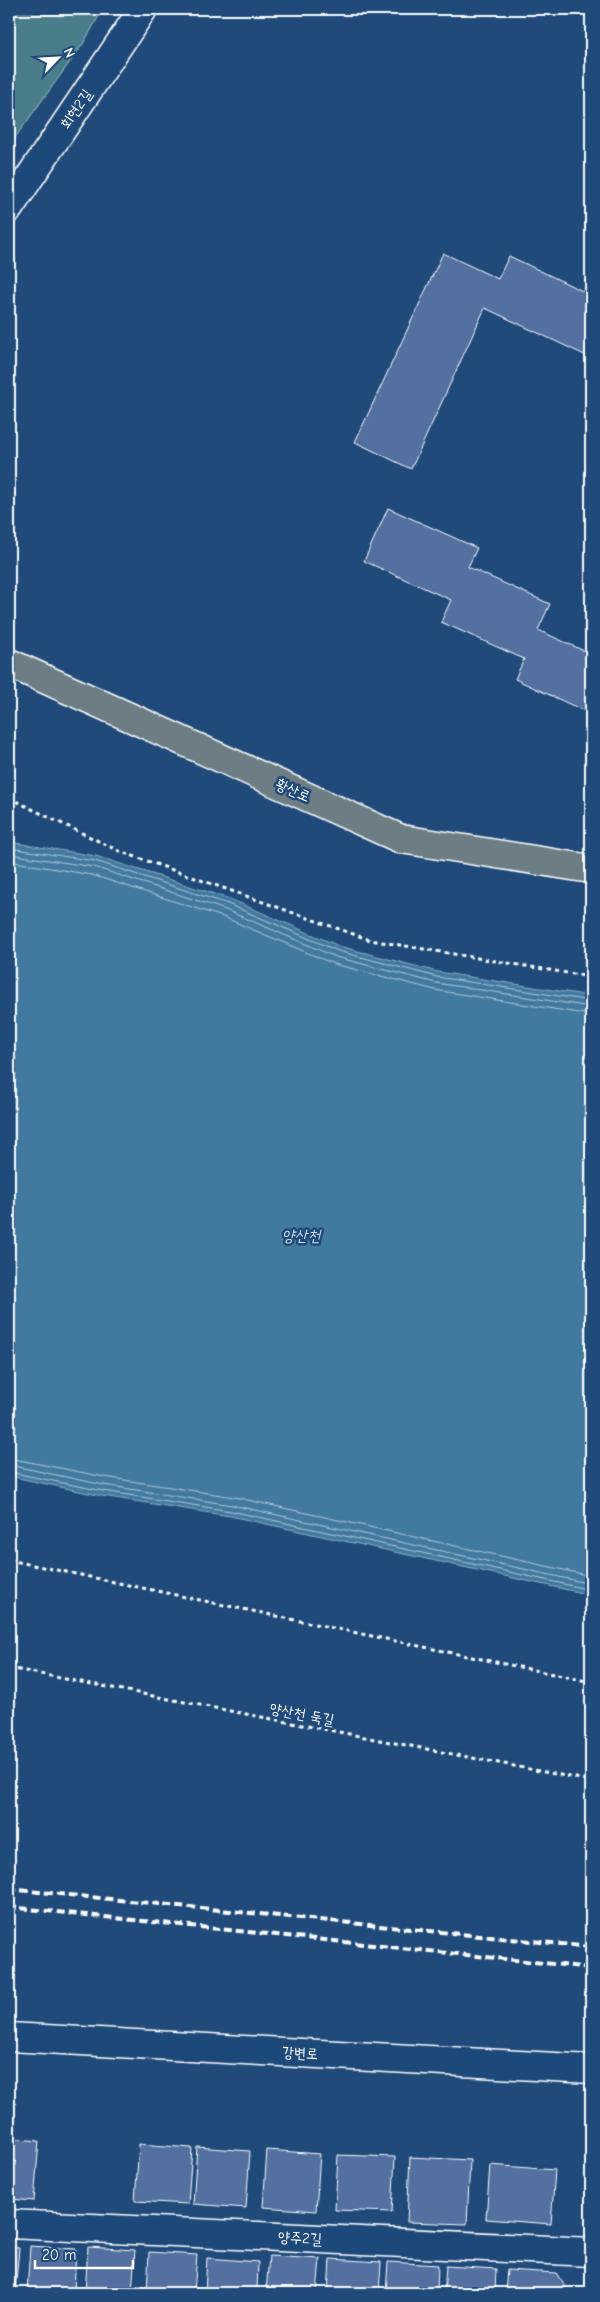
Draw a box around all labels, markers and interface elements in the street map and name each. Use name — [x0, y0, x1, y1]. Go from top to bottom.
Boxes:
north arrow — [32, 32, 82, 82]
text: N — [60, 45, 79, 60]
street label: 회현2길 — [56, 86, 96, 132]
street label: 황산로 — [273, 774, 313, 806]
water label: 양산천 — [282, 1227, 322, 1245]
street label: 양산천 둑길 — [268, 1699, 336, 1729]
street label: 강변로 — [281, 2043, 319, 2063]
street label: 양주2길 — [278, 2228, 322, 2248]
scale bar — [35, 2237, 132, 2269]
text: 20 m — [42, 2246, 76, 2264]

